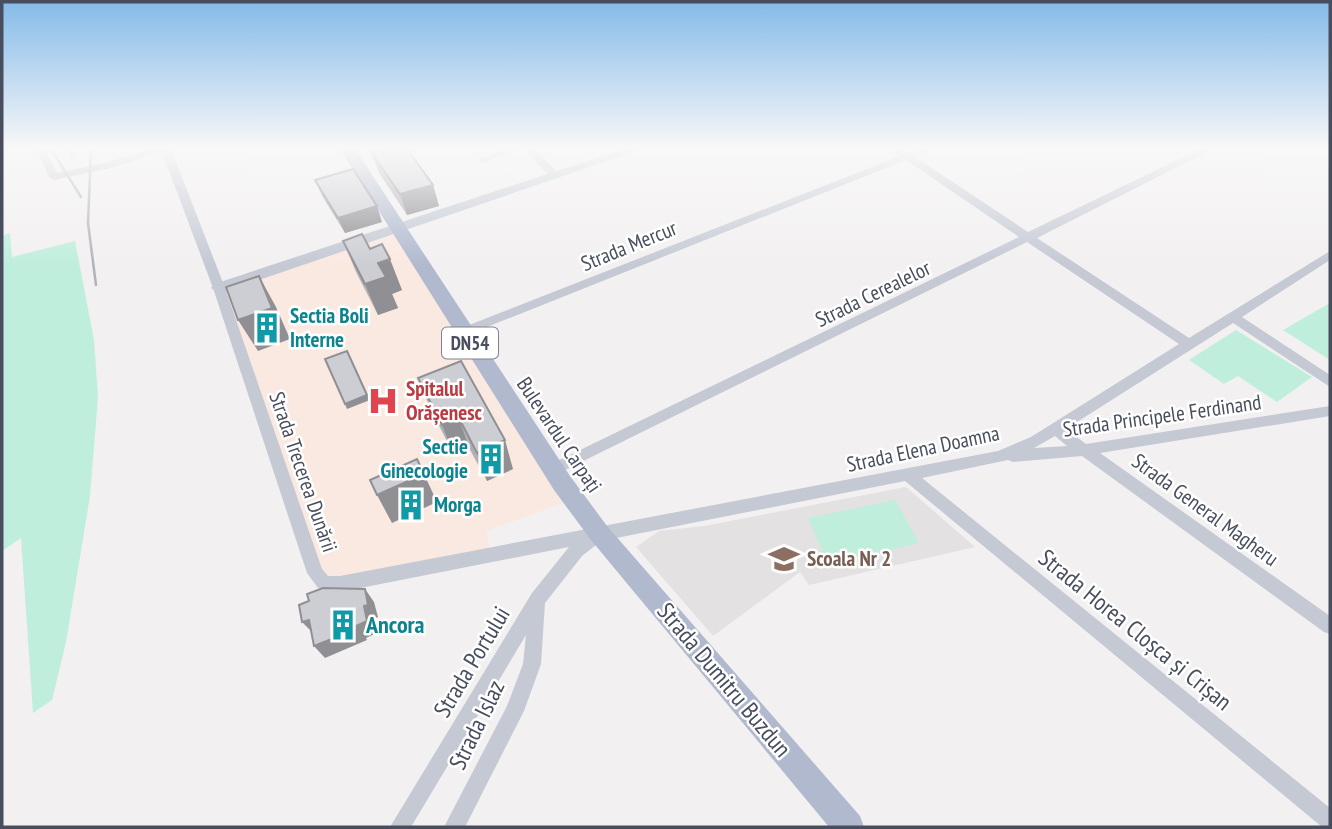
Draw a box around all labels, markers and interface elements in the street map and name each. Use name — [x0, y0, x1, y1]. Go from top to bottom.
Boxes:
street label: Strada Mercur — [577, 214, 681, 277]
street label: Strada Cerealelor — [811, 254, 935, 333]
place label: Sectia Boli Interne — [290, 302, 369, 353]
building icon: Sectia Boli Interne — [250, 311, 284, 345]
road number: DN54 — [442, 328, 498, 358]
street label: Bulevardul Carpați — [511, 372, 608, 498]
place label: Spitalul Orășenesc — [406, 375, 483, 426]
hospital icon: Spitalul Orășenesc — [366, 384, 400, 418]
street label: Strada Trecerea Dunării — [263, 388, 344, 556]
street label: Strada Principele Ferdinand — [1061, 388, 1263, 443]
street label: Strada Elena Doamna — [844, 419, 1002, 478]
place label: Sectie Ginecologie — [380, 433, 468, 484]
building icon: Sectie Ginecologie — [474, 442, 508, 476]
street label: Strada General Magheru — [1127, 447, 1284, 572]
building icon: Morga — [394, 488, 428, 522]
place label: Morga — [434, 491, 482, 518]
school or university icon: Scoala Nr 2 — [767, 542, 801, 576]
street label: Strada Horea Cloșca și Crișan — [1032, 542, 1238, 717]
place label: Scoala Nr 2 — [807, 545, 891, 572]
street label: Strada Dumitru Buzdun — [651, 596, 798, 763]
street label: Strada Portului — [426, 601, 517, 723]
building icon: Ancora — [326, 608, 360, 642]
place label: Ancora — [365, 609, 425, 640]
street label: Strada Islaz — [442, 675, 511, 775]

